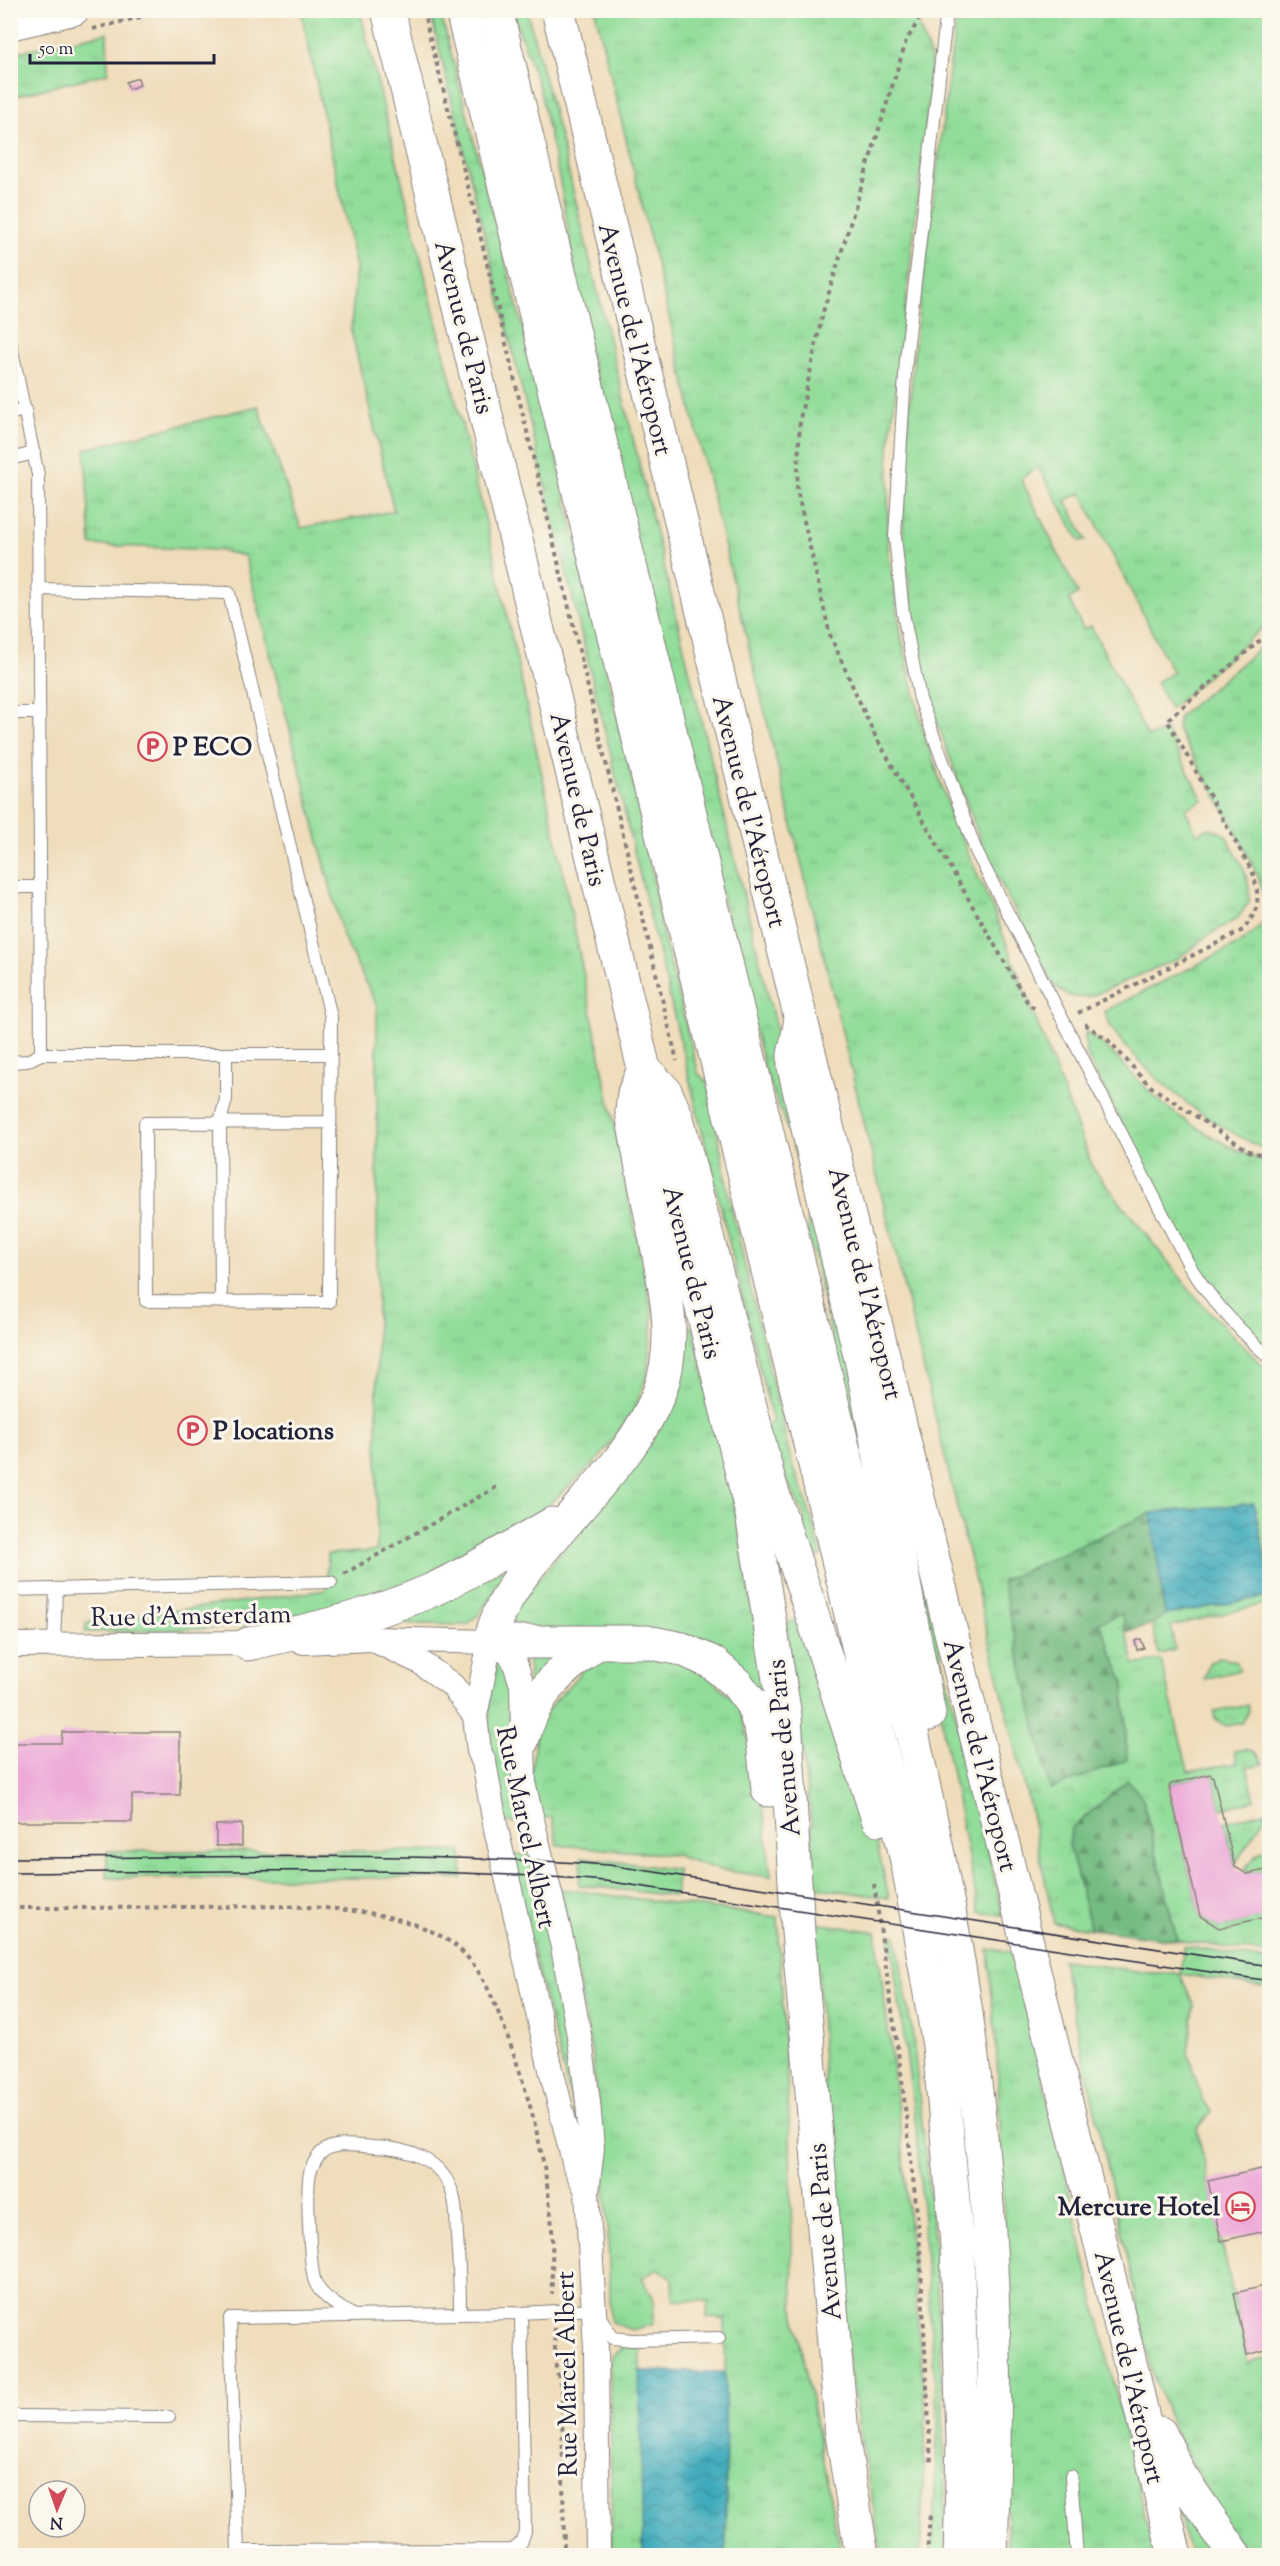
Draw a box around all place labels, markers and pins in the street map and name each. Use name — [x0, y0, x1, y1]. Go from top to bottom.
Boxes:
parking icon: P ECO — [136, 730, 168, 762]
place label: P ECO — [173, 730, 252, 767]
parking icon: P locations — [176, 1414, 208, 1446]
place label: P locations — [213, 1414, 334, 1451]
place label: Mercure Hotel — [1058, 2190, 1221, 2227]
hotel icon: Mercure Hotel — [1225, 2190, 1257, 2222]

